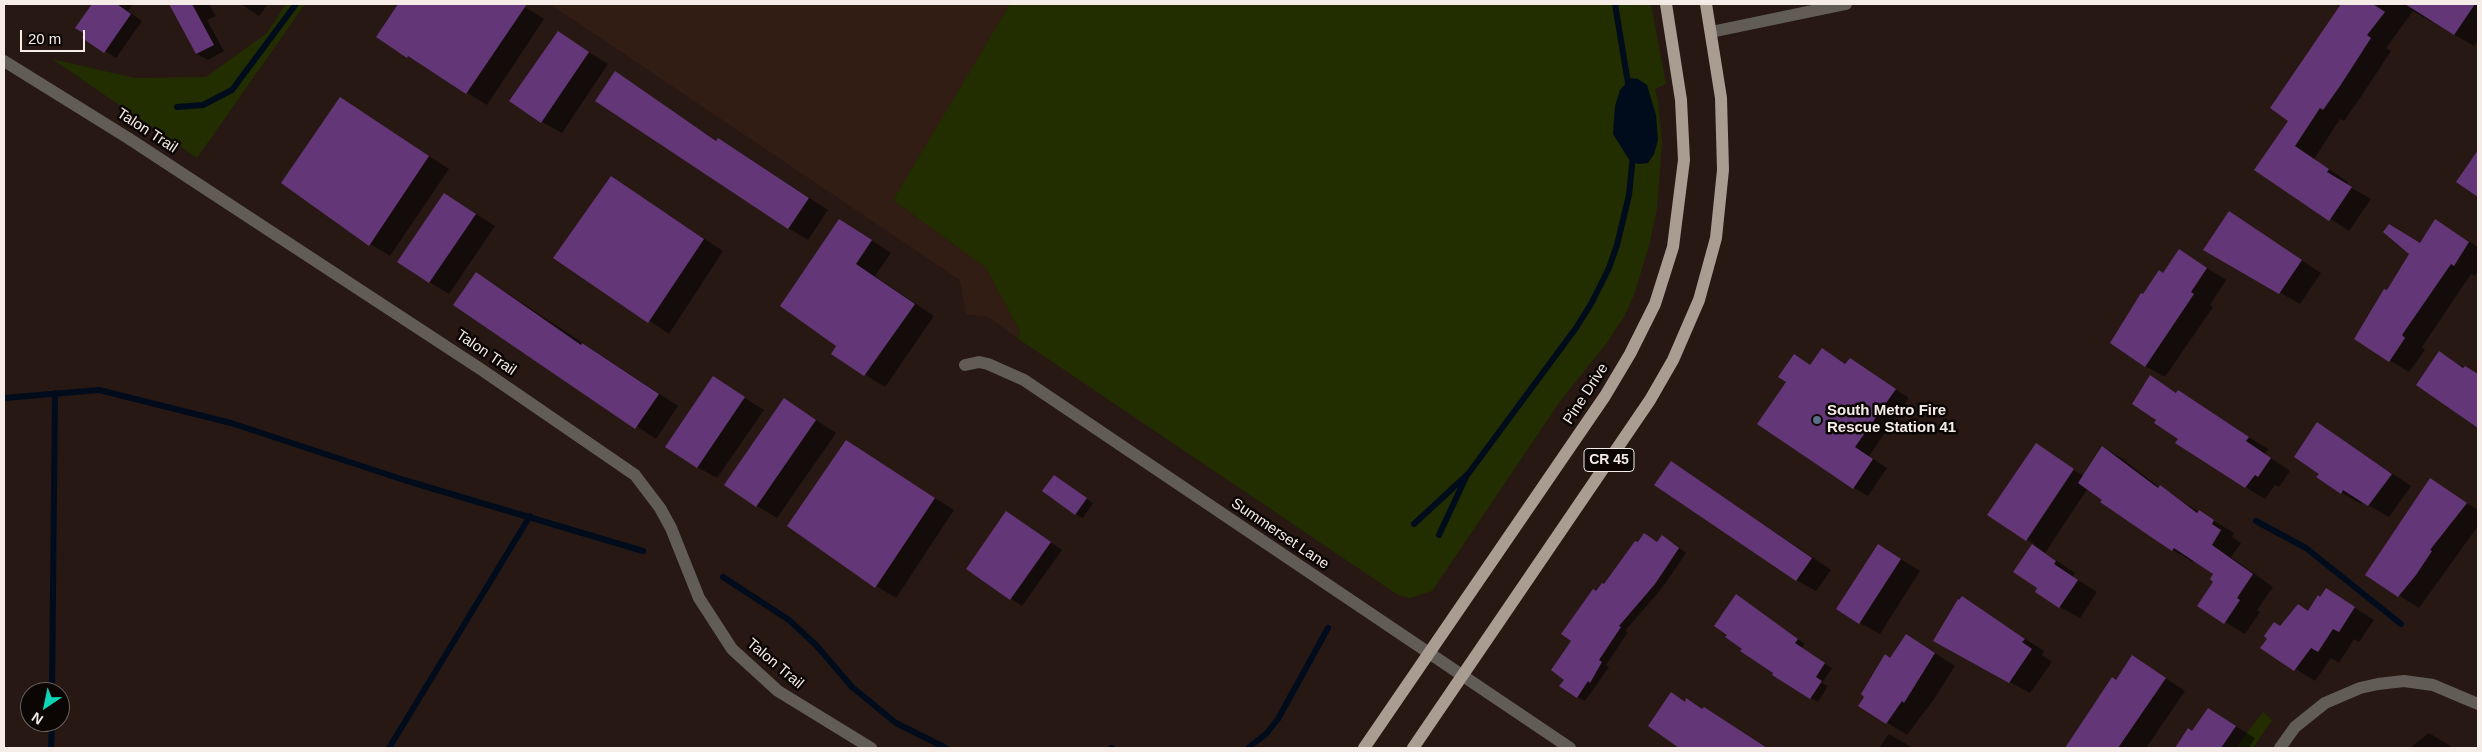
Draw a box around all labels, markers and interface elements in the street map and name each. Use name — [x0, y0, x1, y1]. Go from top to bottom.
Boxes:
scale bar — [22, 20, 88, 52]
text: 20 m — [28, 30, 61, 47]
street label: Talon Trail — [113, 105, 181, 157]
street label: Talon Trail — [453, 326, 519, 380]
street label: Pine Drive — [1560, 360, 1612, 428]
place label: South Metro Fire Rescue Station 41 — [1827, 402, 1956, 437]
marker: South Metro Fire Rescue Station 41 — [1811, 414, 1823, 426]
road number: CR 45 — [1584, 448, 1634, 472]
street label: Summerset Lane — [1228, 495, 1332, 573]
street label: Talon Trail — [743, 635, 807, 693]
north arrow — [20, 682, 70, 732]
text: N — [29, 709, 46, 728]

